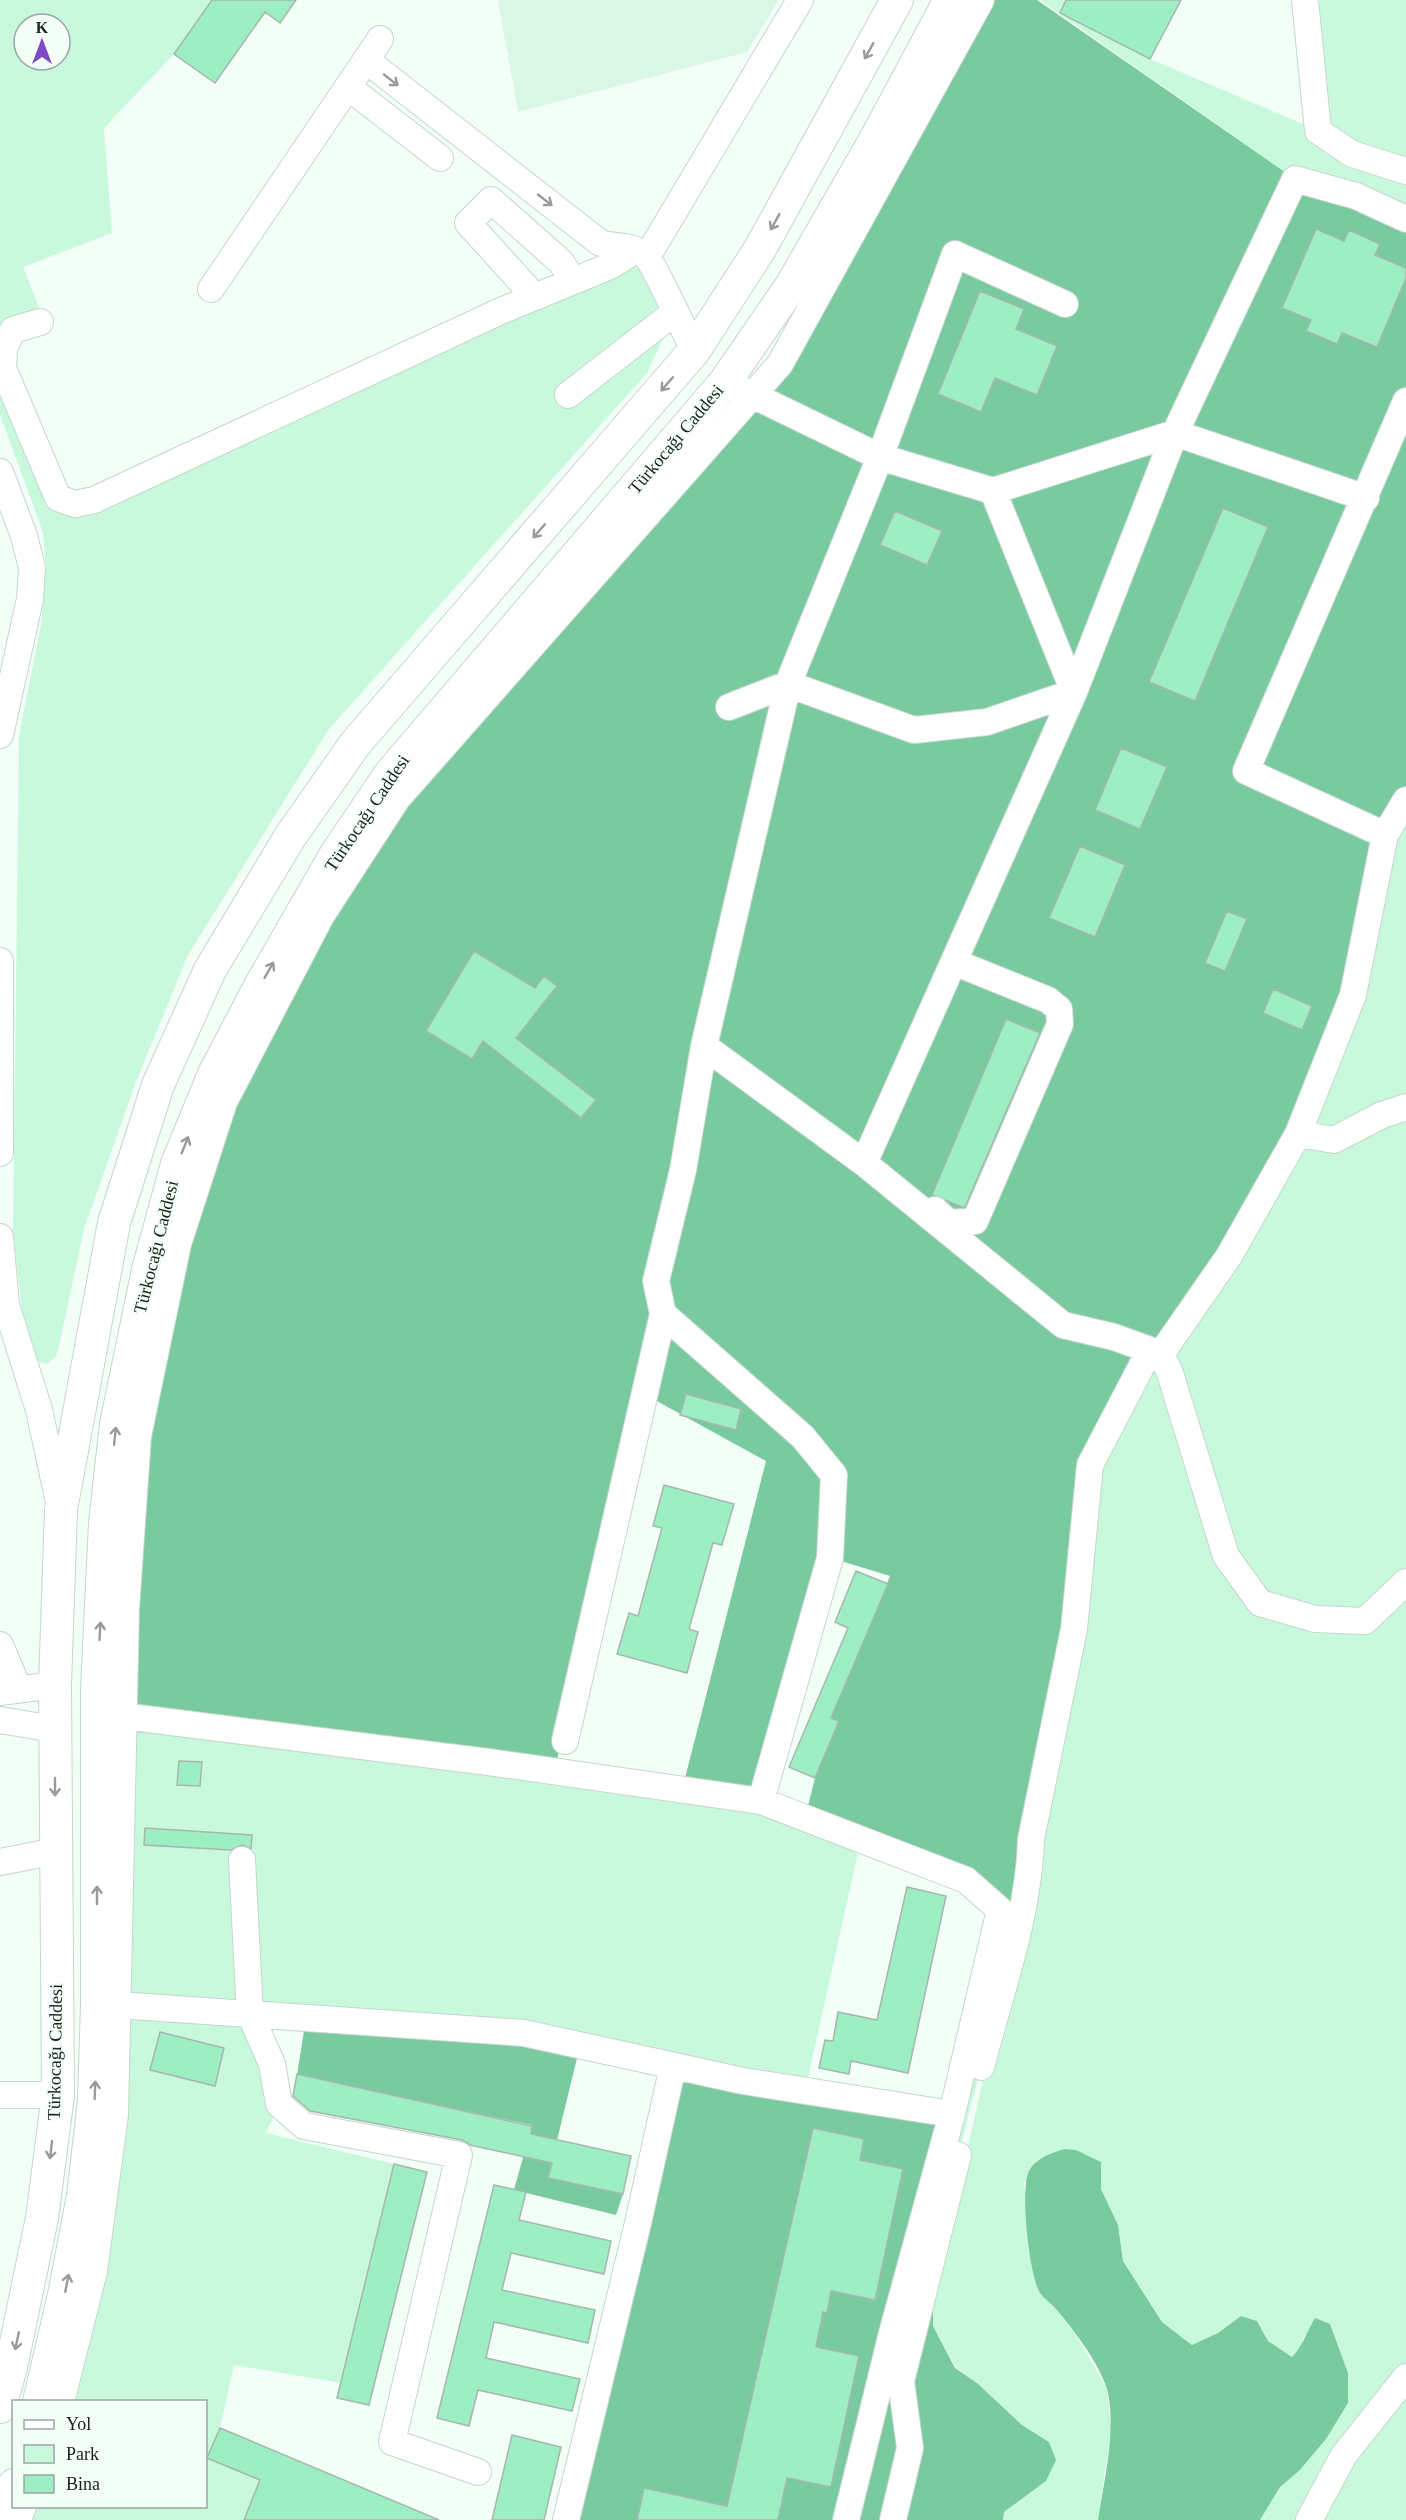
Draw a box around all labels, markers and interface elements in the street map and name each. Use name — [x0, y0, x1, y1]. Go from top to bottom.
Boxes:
north arrow — [12, 12, 72, 72]
text: K — [36, 19, 49, 36]
one-way arrow — [863, 42, 875, 59]
one-way arrow — [383, 74, 399, 87]
one-way arrow — [537, 193, 553, 206]
one-way arrow — [769, 213, 781, 230]
one-way arrow — [660, 376, 673, 392]
street label: Türkocağı Caddesi — [624, 380, 728, 498]
one-way arrow — [532, 523, 546, 538]
street label: Türkocağı Caddesi — [321, 751, 413, 875]
one-way arrow — [264, 962, 276, 979]
one-way arrow — [180, 1136, 191, 1154]
street label: Türkocağı Caddesi — [130, 1178, 182, 1316]
one-way arrow — [110, 1427, 121, 1447]
one-way arrow — [94, 1621, 105, 1641]
one-way arrow — [49, 1777, 61, 1797]
one-way arrow — [91, 1886, 103, 1906]
street label: Türkocağı Caddesi — [44, 1984, 66, 2120]
one-way arrow — [89, 2081, 100, 2101]
one-way arrow — [45, 2139, 56, 2159]
one-way arrow — [62, 2274, 73, 2293]
one-way arrow — [10, 2332, 22, 2351]
legend — [12, 2400, 207, 2508]
text: Yol — [66, 2414, 91, 2434]
text: Park — [66, 2444, 99, 2464]
text: Bina — [66, 2474, 100, 2494]

